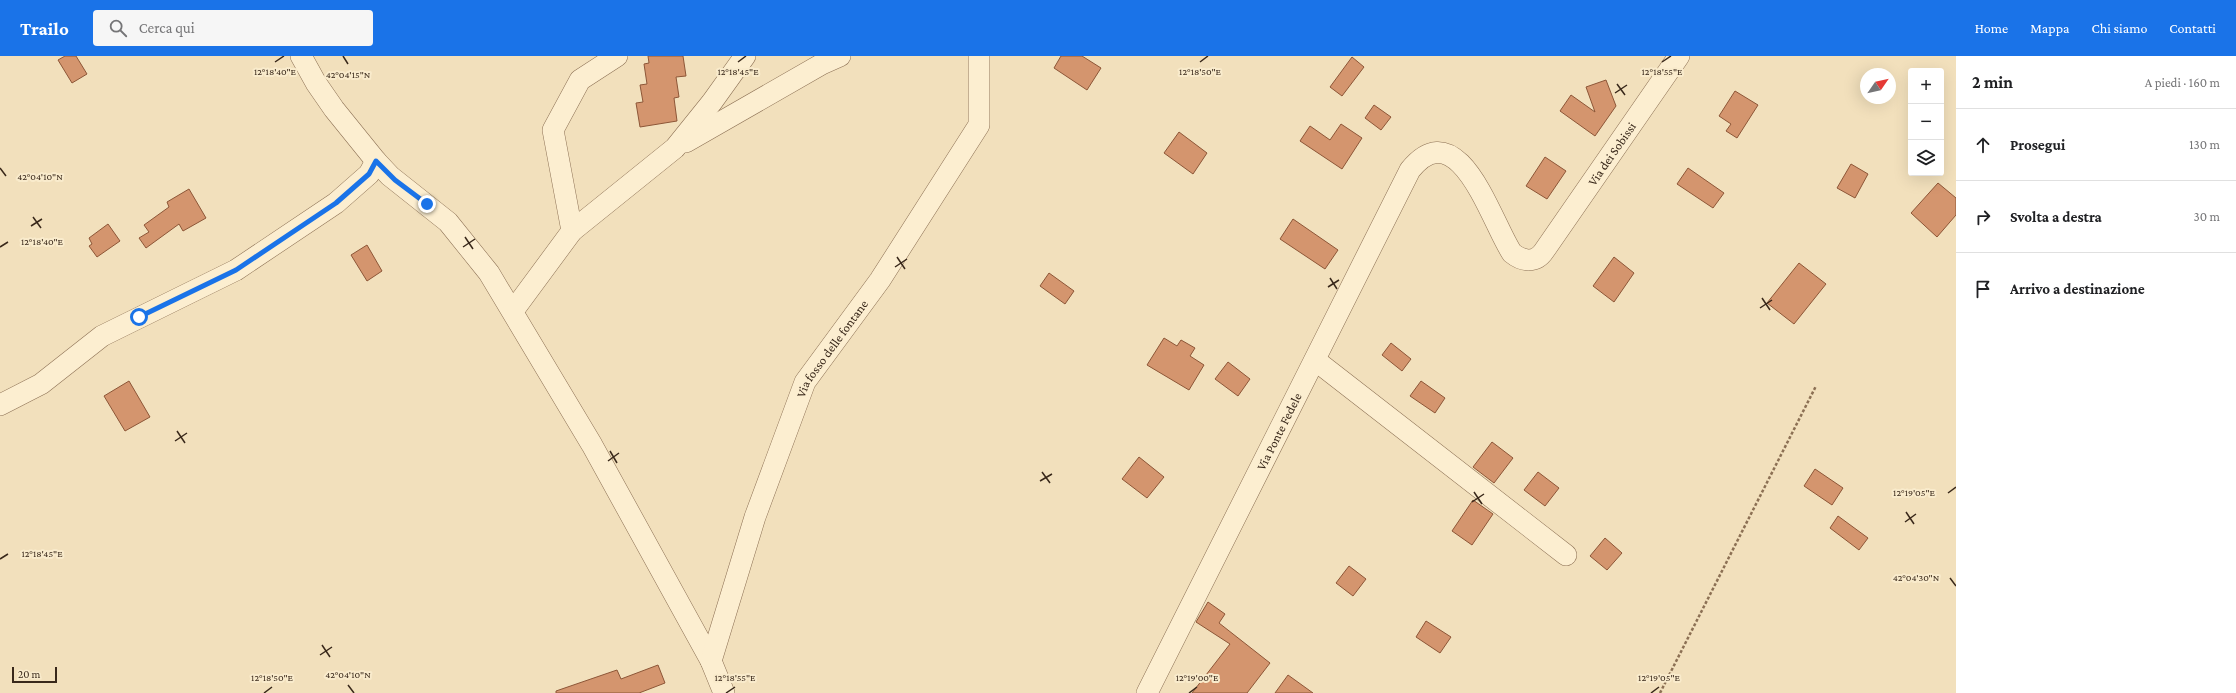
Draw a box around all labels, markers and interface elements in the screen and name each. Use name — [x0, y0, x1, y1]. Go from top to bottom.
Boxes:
search box — [93, 10, 373, 46]
icon: search — [107, 17, 129, 39]
text: Trailo — [20, 18, 69, 39]
text: Cerca qui — [139, 20, 195, 36]
text: Home — [1975, 20, 2008, 36]
text: Mappa — [2030, 20, 2069, 36]
text: Chi siamo — [2091, 20, 2147, 36]
text: Contatti — [2169, 20, 2216, 36]
text: 12°18'40"E — [254, 66, 297, 77]
text: 12°18'45"E — [717, 66, 759, 77]
text: 12°18'50"E — [1179, 66, 1221, 77]
text: 12°18'55"E — [1642, 66, 1683, 77]
north arrow — [1860, 68, 1896, 104]
map controls — [1908, 68, 1944, 176]
button: + — [1908, 68, 1944, 104]
text: 42°04'15"N — [326, 69, 371, 80]
text: 2 min — [1972, 73, 2013, 92]
text: A piedi · 160 m — [2145, 75, 2220, 90]
button: − — [1908, 104, 1944, 140]
street label: Via dei Sobissi — [1584, 119, 1639, 188]
icon: ahead — [1972, 134, 1994, 156]
text: Prosegui — [2010, 137, 2065, 153]
text: 130 m — [2189, 137, 2220, 152]
button: layers — [1908, 140, 1944, 176]
text: 42°04'10"N — [17, 171, 63, 182]
route end — [418, 195, 436, 213]
icon: right — [1972, 206, 1994, 228]
text: Svolta a destra — [2010, 209, 2102, 225]
text: 30 m — [2194, 209, 2220, 224]
text: 12°18'40"E — [21, 236, 64, 247]
icon: arrive — [1972, 278, 1994, 300]
text: Arrivo a destinazione — [2010, 281, 2145, 297]
street label: Via fosso delle fontane — [793, 296, 871, 399]
route start — [130, 308, 148, 326]
street label: Via Ponte Fedele — [1253, 390, 1304, 472]
text: 12°19'05"E — [1893, 487, 1935, 498]
text: 12°18'45"E — [21, 548, 63, 559]
text: 42°04'30"N — [1893, 572, 1940, 583]
scale bar — [12, 665, 57, 684]
text: 20 m — [18, 668, 40, 680]
text: 42°04'10"N — [325, 669, 371, 680]
text: 12°18'50"E — [251, 672, 293, 683]
text: 12°18'55"E — [715, 672, 756, 683]
text: 12°19'00"E — [1176, 672, 1219, 683]
text: 12°19'05"E — [1638, 672, 1680, 683]

